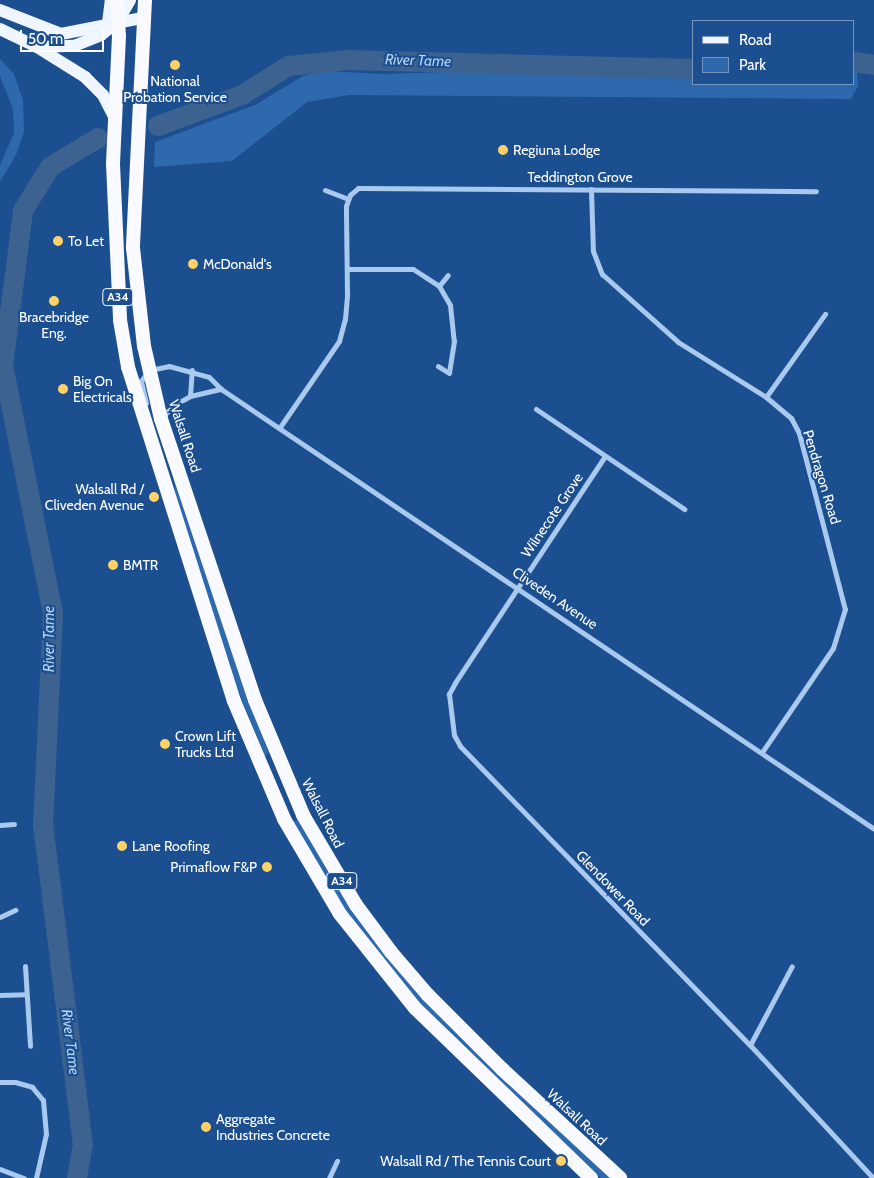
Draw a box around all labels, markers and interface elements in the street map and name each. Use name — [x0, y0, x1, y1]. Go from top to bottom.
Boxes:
scale bar — [22, 20, 106, 52]
legend — [692, 20, 854, 85]
text: 50 m — [28, 30, 63, 48]
text: Road — [739, 31, 772, 49]
water label: River Tame — [385, 51, 451, 71]
text: Park — [739, 56, 766, 74]
marker: National Probation Service — [169, 59, 181, 71]
place label: National Probation Service — [123, 73, 227, 105]
place label: Regiuna Lodge — [513, 142, 600, 158]
marker: Regiuna Lodge — [497, 144, 509, 156]
street label: Teddington Grove — [527, 169, 633, 185]
place label: To Let — [68, 233, 104, 249]
marker: To Let — [52, 235, 64, 247]
place label: McDonald's — [203, 256, 272, 272]
marker: McDonald's — [187, 258, 199, 270]
road number: A34 — [102, 288, 134, 306]
marker: Bracebridge Eng. — [48, 295, 60, 307]
place label: Bracebridge Eng. — [19, 309, 89, 342]
place label: Big On Electricals — [73, 373, 132, 406]
marker: Big On Electricals — [57, 383, 69, 395]
street label: Walsall Road — [165, 398, 205, 474]
street label: Pendragon Road — [800, 428, 844, 526]
street label: Wilnecote Grove — [518, 470, 586, 560]
place label: Walsall Rd / Cliveden Avenue — [45, 481, 144, 514]
marker: Walsall Rd / Cliveden Avenue — [148, 491, 160, 503]
place label: BMTR — [123, 557, 158, 573]
marker: BMTR — [107, 559, 119, 571]
street label: Cliveden Avenue — [509, 563, 601, 633]
water label: River Tame — [41, 606, 59, 672]
place label: Crown Lift Trucks Ltd — [175, 728, 236, 760]
marker: Crown Lift Trucks Ltd — [159, 738, 171, 750]
street label: Walsall Road — [298, 776, 348, 850]
place label: Lane Roofing — [132, 838, 210, 854]
marker: Lane Roofing — [116, 840, 128, 852]
street label: Glendower Road — [573, 847, 653, 929]
place label: Primaflow F&P — [170, 859, 257, 875]
marker: Primaflow F&P — [261, 861, 273, 873]
road number: A34 — [326, 871, 358, 890]
water label: River Tame — [57, 1008, 83, 1076]
street label: Walsall Road — [544, 1085, 610, 1149]
place label: Aggregate Industries Concrete — [216, 1111, 330, 1144]
marker: Aggregate Industries Concrete — [200, 1121, 212, 1133]
place label: Walsall Rd / The Tennis Court — [380, 1153, 551, 1169]
marker: Walsall Rd / The Tennis Court — [555, 1155, 567, 1167]

